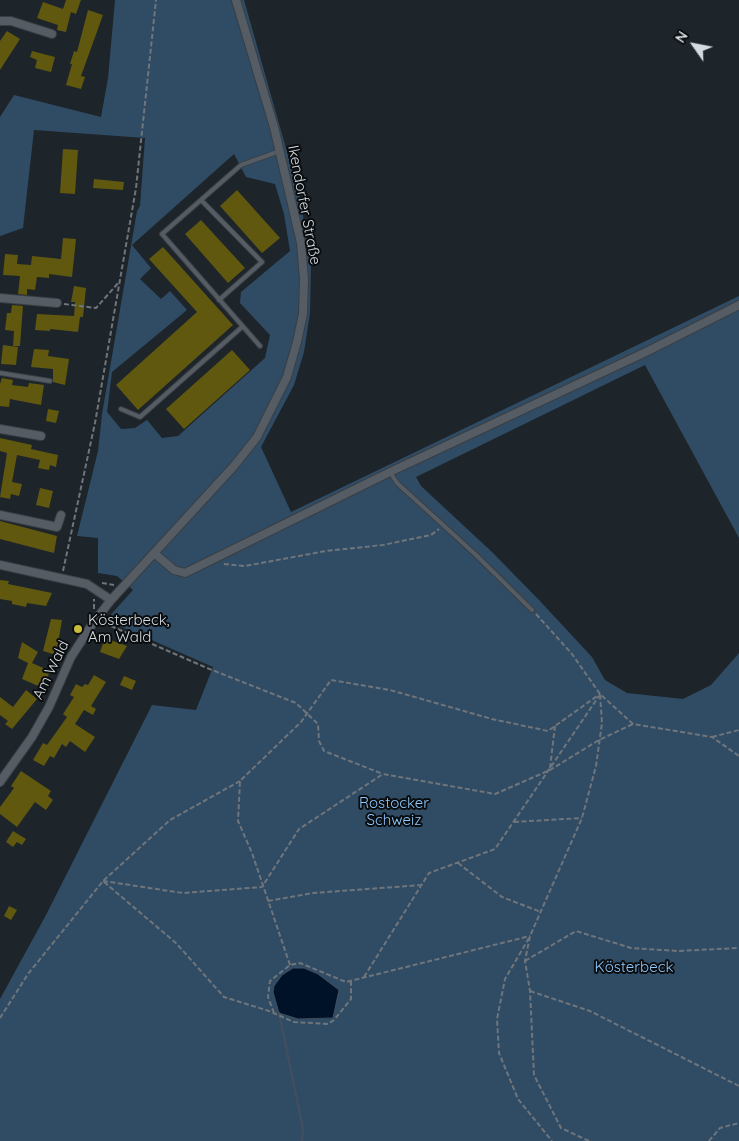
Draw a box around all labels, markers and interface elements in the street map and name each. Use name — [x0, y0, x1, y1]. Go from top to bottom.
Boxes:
north arrow — [669, 20, 719, 70]
text: N — [671, 28, 692, 46]
street label: Ikendorfer Straße — [284, 144, 324, 266]
place label: Kösterbeck, Am Wald — [88, 611, 170, 646]
marker: Kösterbeck, Am Wald — [72, 623, 84, 635]
street label: Am Wald — [29, 638, 73, 702]
park label: Rostocker Schweiz — [359, 794, 429, 829]
park label: Kösterbeck — [595, 958, 673, 976]

